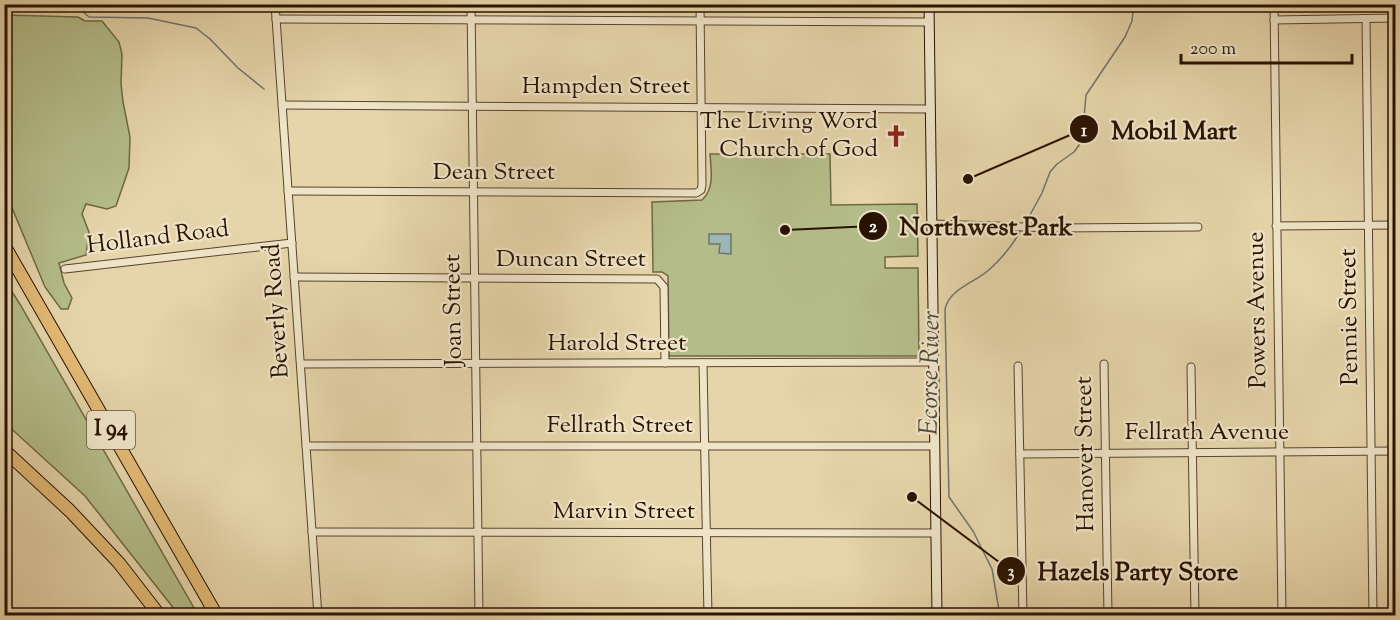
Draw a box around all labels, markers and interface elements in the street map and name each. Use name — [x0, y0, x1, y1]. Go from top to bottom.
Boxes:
scale bar — [1181, 27, 1352, 65]
text: 200 m — [1190, 37, 1236, 63]
street label: Hampden Street — [522, 70, 690, 104]
place label: The Living Word Church of God — [700, 105, 878, 167]
callout: Mobil Mart — [1069, 107, 1249, 151]
text: Mobil Mart — [1111, 114, 1237, 151]
text: 1 — [1081, 119, 1088, 145]
church icon: The Living Word Church of God — [883, 123, 909, 149]
street label: Dean Street — [433, 156, 555, 190]
callout: Northwest Park — [858, 204, 1085, 248]
text: Northwest Park — [899, 210, 1074, 247]
street label: Holland Road — [85, 212, 231, 264]
text: 2 — [869, 215, 878, 241]
street label: Powers Avenue — [1240, 231, 1276, 389]
street label: Beverly Road — [255, 242, 299, 380]
street label: Duncan Street — [496, 243, 646, 277]
street label: Pennie Street — [1332, 248, 1368, 386]
street label: Joan Street — [436, 254, 472, 368]
water label: Ecorse River — [911, 310, 951, 436]
street label: Harold Street — [548, 327, 686, 361]
street label: Hanover Street — [1068, 376, 1104, 532]
street label: Fellrath Street — [547, 409, 693, 443]
road number: I 94 — [87, 411, 135, 449]
street label: Fellrath Avenue — [1125, 416, 1289, 450]
street label: Marvin Street — [553, 495, 695, 529]
callout: Hazels Party Store — [996, 549, 1251, 593]
text: Hazels Party Store — [1038, 555, 1238, 592]
text: 3 — [1007, 560, 1015, 586]

